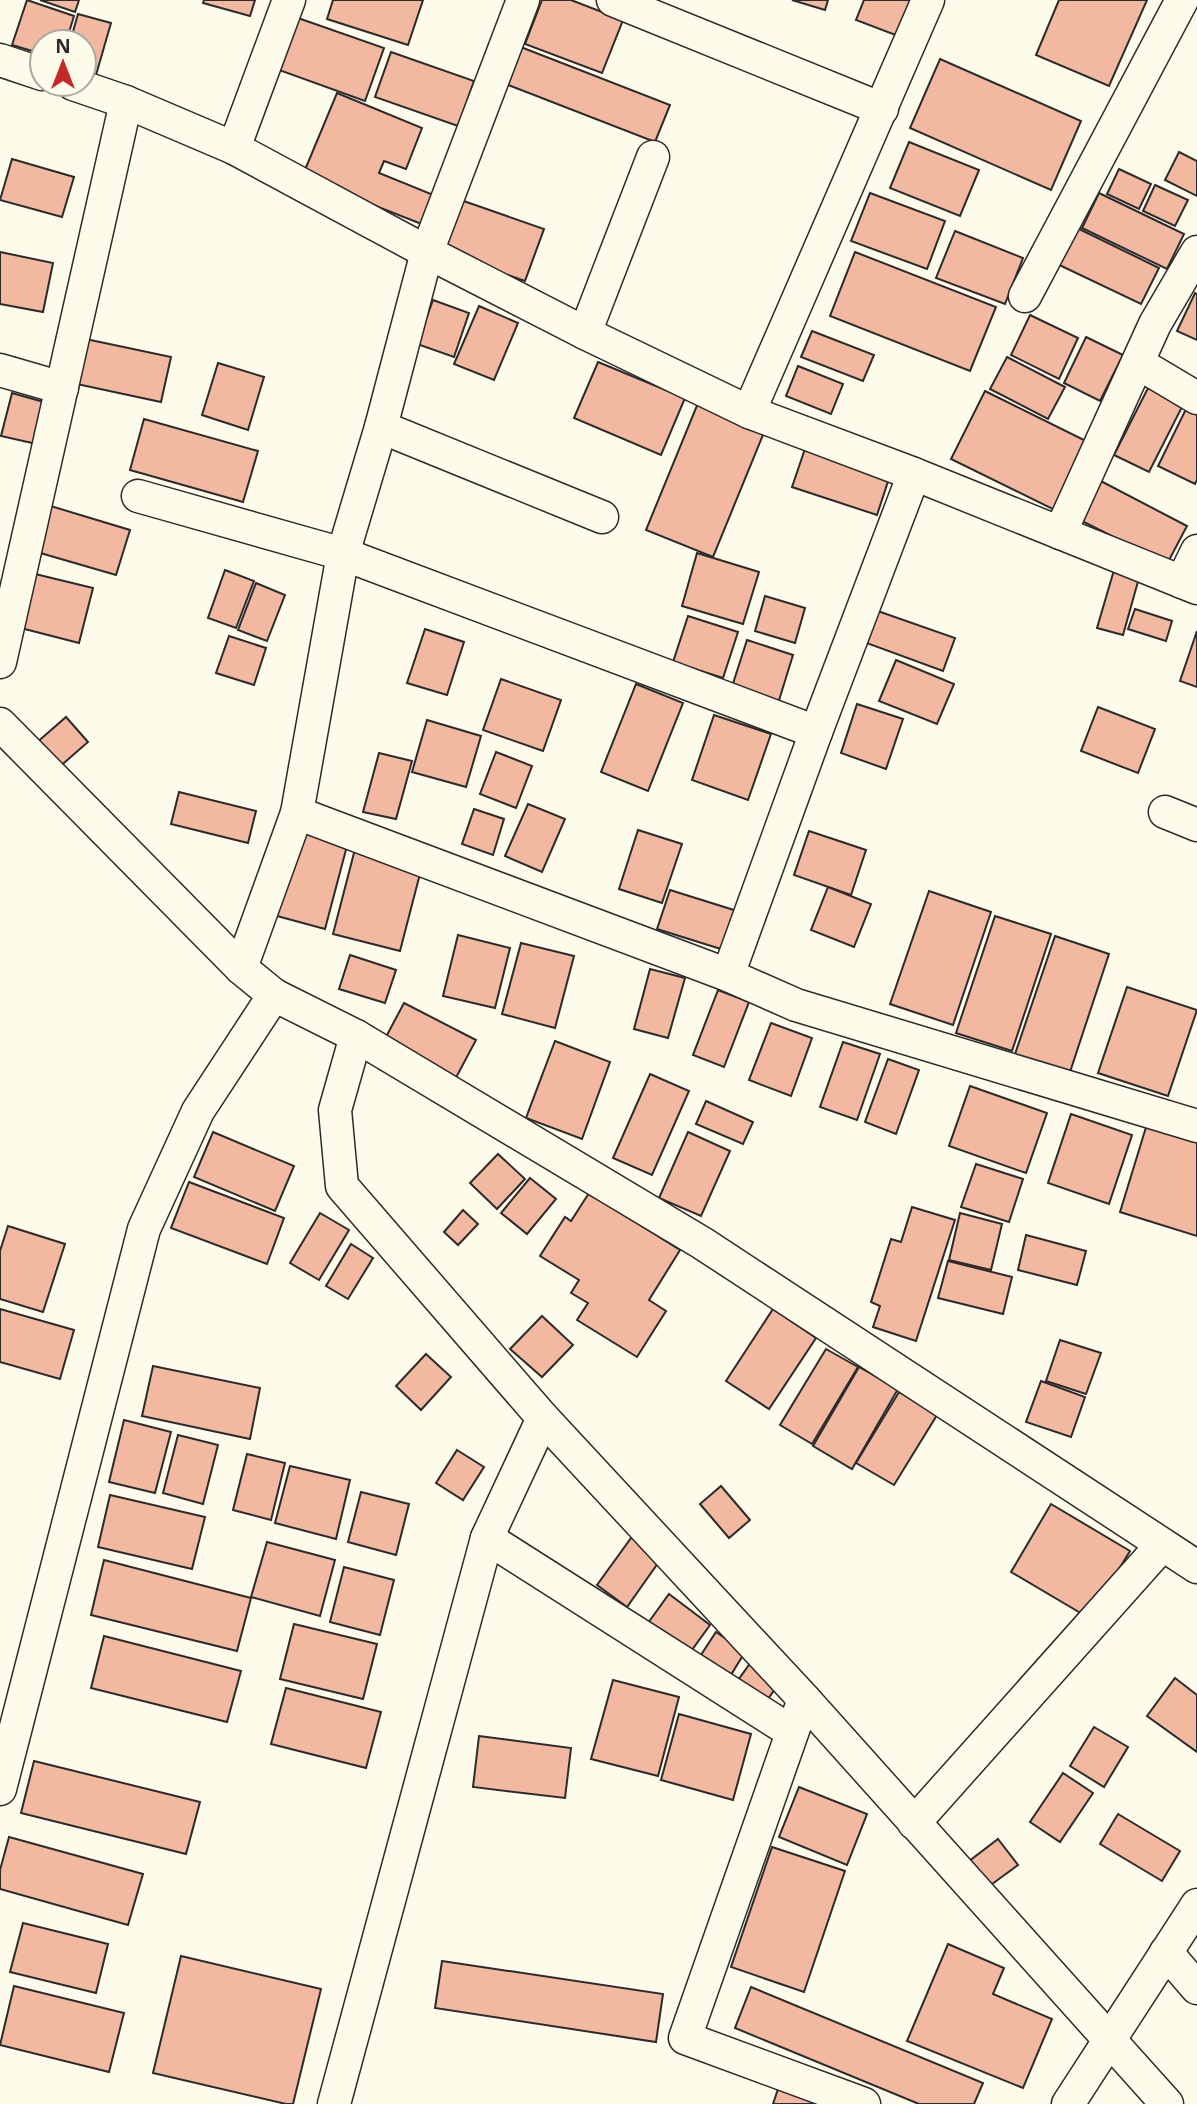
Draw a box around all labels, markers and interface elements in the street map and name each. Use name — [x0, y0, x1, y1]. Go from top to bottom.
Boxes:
north arrow — [28, 28, 98, 98]
text: N — [55, 33, 71, 59]

